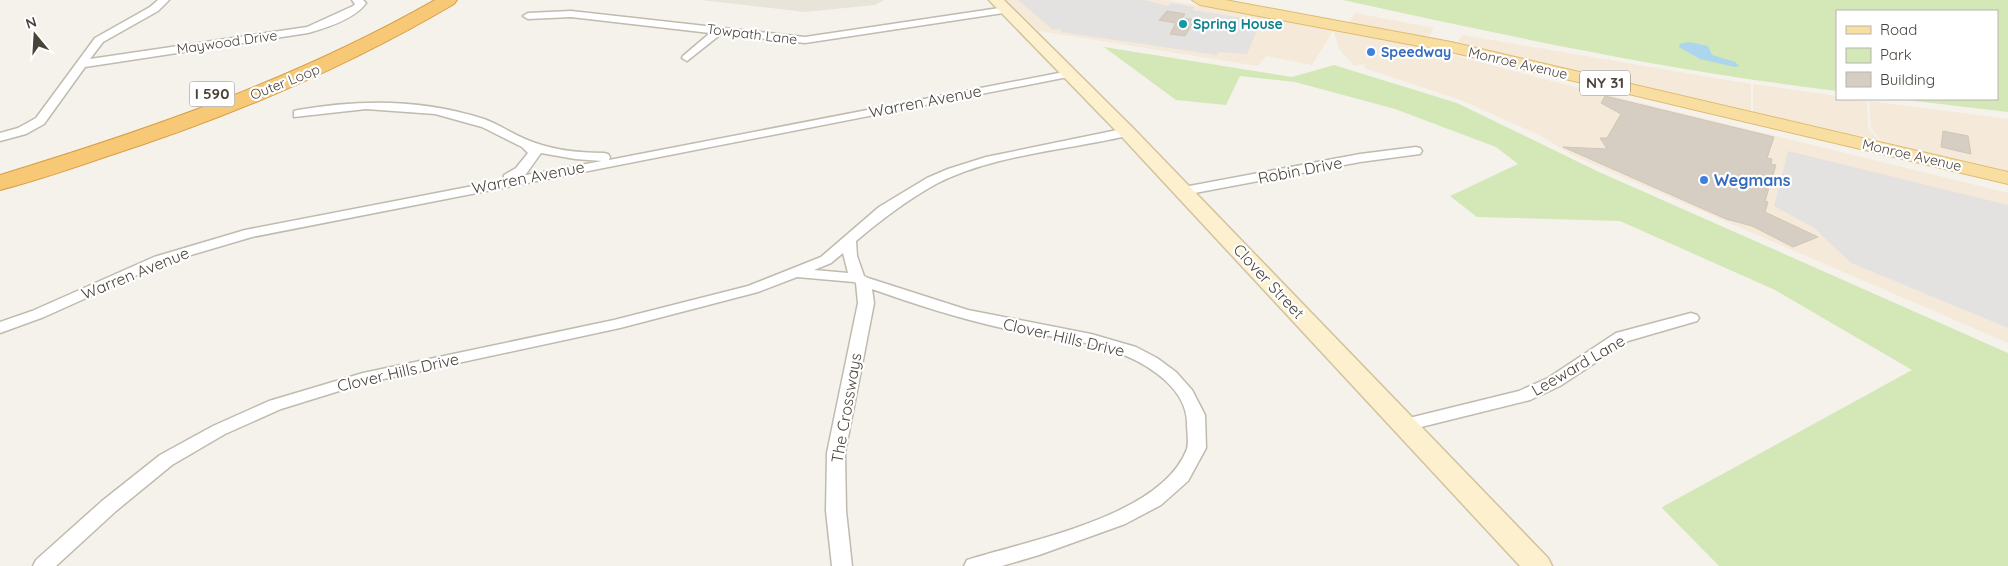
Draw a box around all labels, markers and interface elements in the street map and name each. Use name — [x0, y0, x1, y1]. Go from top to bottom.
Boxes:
north arrow — [10, 10, 60, 60]
legend — [1836, 10, 1998, 100]
text: N — [23, 12, 39, 33]
place label: Spring House — [1193, 15, 1283, 33]
marker: Spring House — [1177, 18, 1189, 30]
street label: Towpath Lane — [706, 20, 798, 48]
text: Road — [1880, 20, 1917, 39]
street label: Maywood Drive — [176, 26, 279, 58]
place label: Speedway — [1381, 43, 1451, 61]
street label: Monroe Avenue — [1467, 43, 1569, 83]
text: Park — [1880, 45, 1912, 64]
marker: Speedway — [1365, 46, 1377, 58]
street label: Outer Loop — [248, 60, 322, 104]
road number: NY 31 — [1580, 70, 1630, 96]
text: Building — [1880, 70, 1935, 89]
street label: Warren Avenue — [867, 80, 983, 122]
road number: I 590 — [190, 82, 234, 106]
street label: Monroe Avenue — [1861, 135, 1963, 175]
street label: Robin Drive — [1256, 152, 1344, 188]
street label: Warren Avenue — [470, 156, 586, 198]
place label: Wegmans — [1714, 170, 1791, 190]
marker: Wegmans — [1698, 174, 1710, 186]
street label: Clover Street — [1229, 239, 1309, 323]
street label: Warren Avenue — [78, 242, 192, 304]
street label: Clover Hills Drive — [1001, 313, 1127, 361]
street label: Leeward Lane — [1528, 330, 1628, 400]
street label: Clover Hills Drive — [335, 348, 461, 396]
street label: The Crossways — [826, 351, 866, 465]

